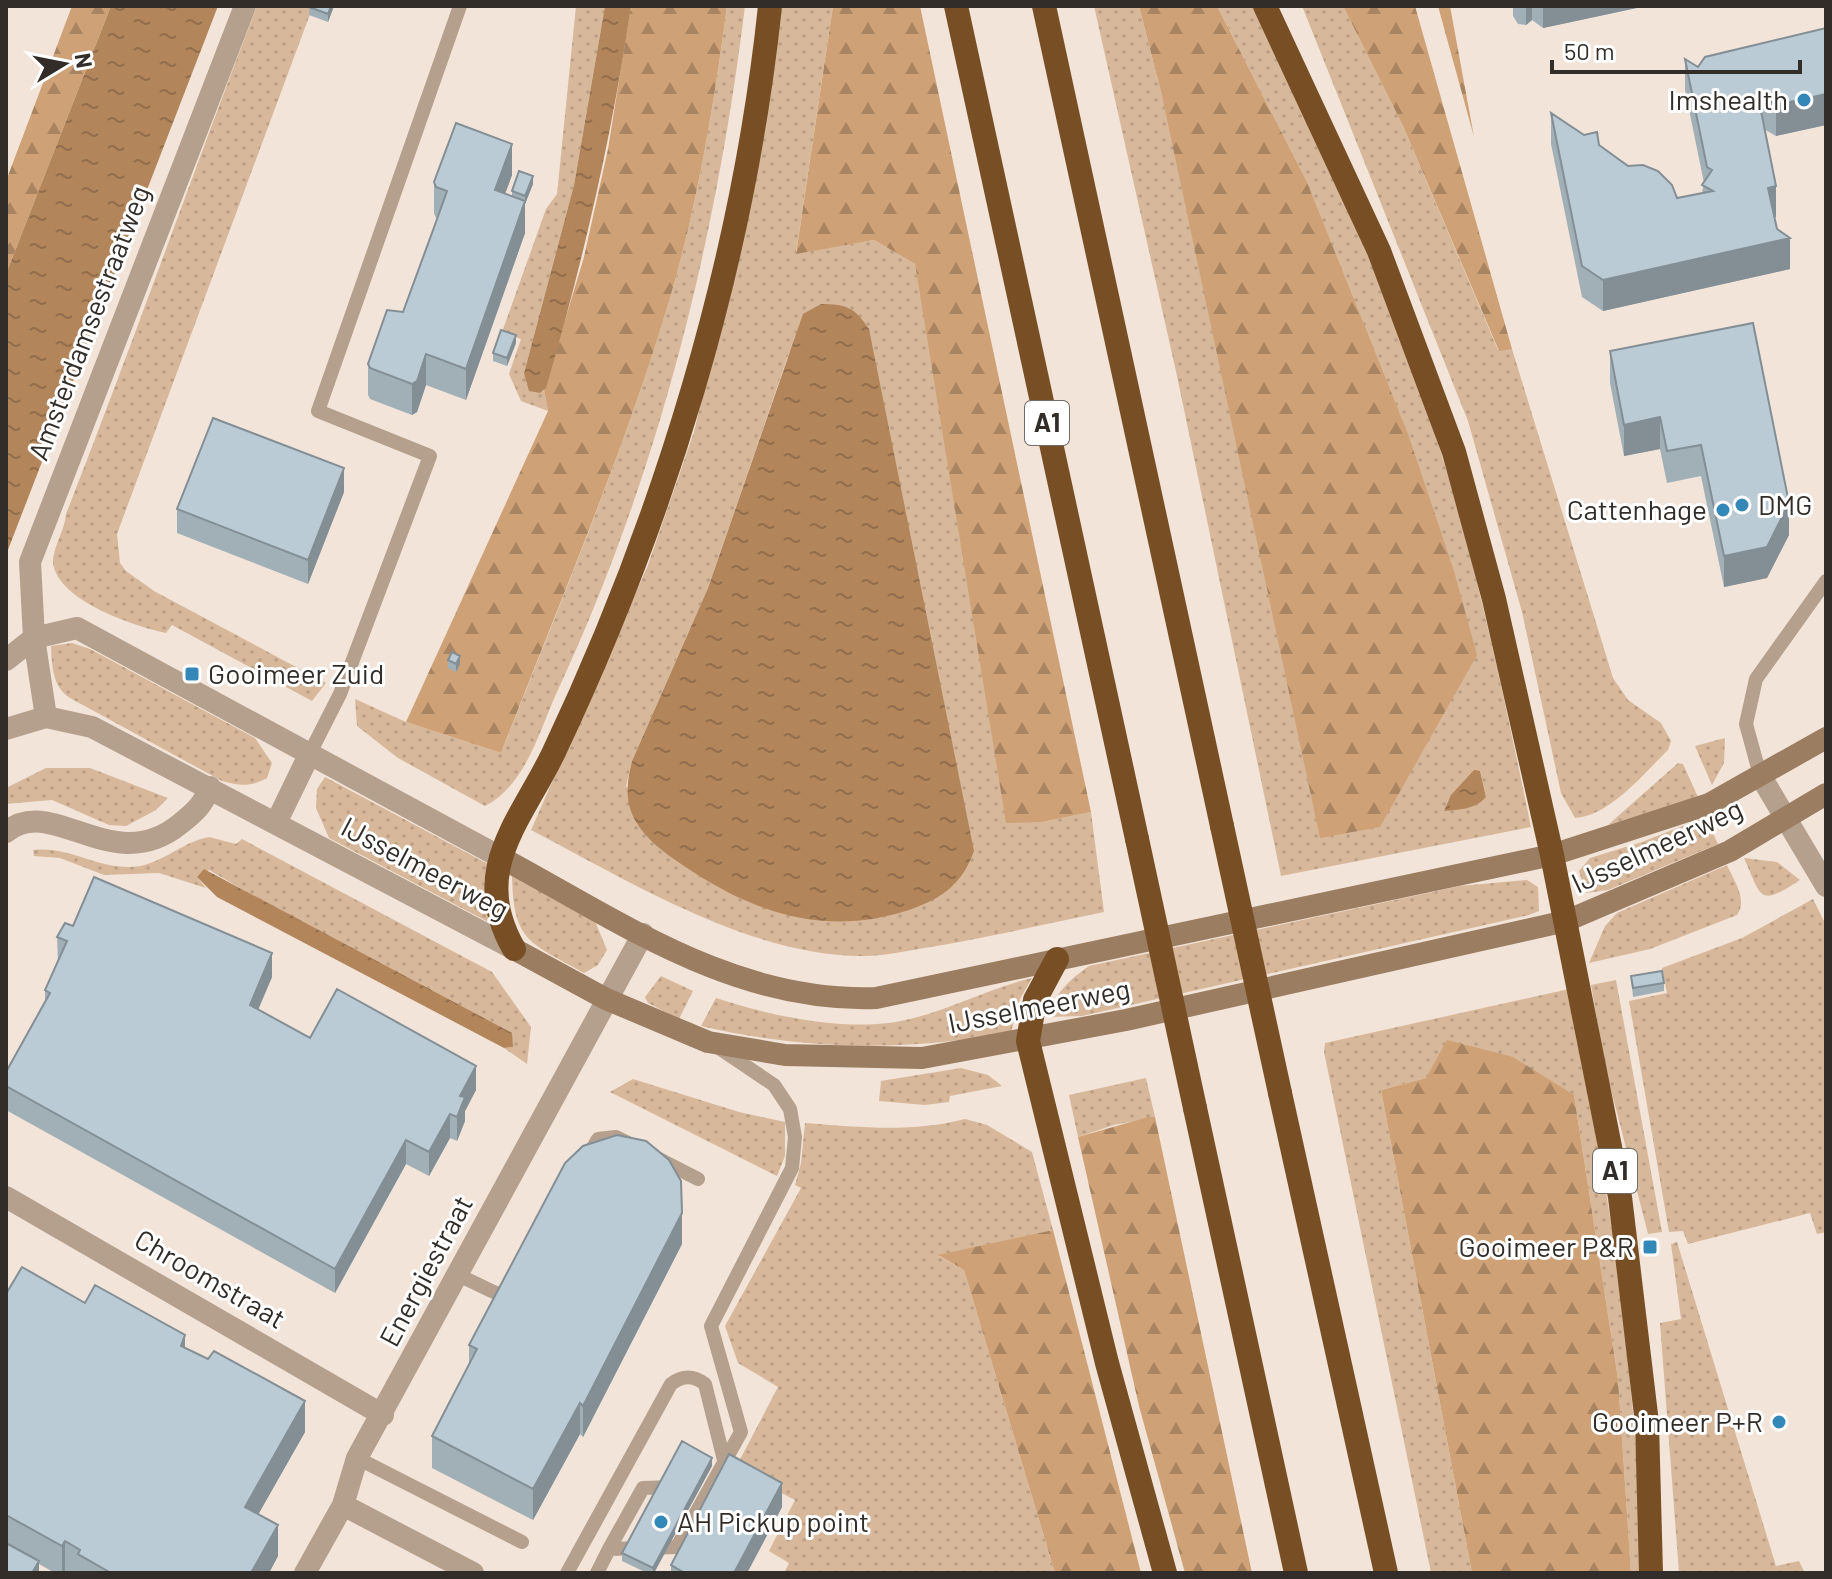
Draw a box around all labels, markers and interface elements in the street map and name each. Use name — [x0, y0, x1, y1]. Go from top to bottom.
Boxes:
north arrow — [24, 24, 104, 104]
scale bar — [1552, 24, 1800, 74]
text: 50 m — [1564, 36, 1615, 65]
text: N — [71, 51, 99, 70]
place label: Imshealth — [1668, 82, 1788, 116]
marker: Imshealth — [1795, 91, 1813, 109]
street label: Amsterdamsestraatweg — [20, 181, 156, 465]
road number: A1 — [1025, 401, 1069, 445]
place label: DMG — [1758, 487, 1813, 521]
place label: Cattenhage — [1567, 492, 1707, 526]
marker: DMG — [1733, 496, 1751, 514]
marker: Cattenhage — [1714, 501, 1732, 519]
place label: Gooimeer Zuid — [208, 656, 384, 690]
marker: Gooimeer Zuid — [183, 665, 201, 683]
street label: IJsselmeerweg — [1566, 791, 1747, 900]
street label: IJsselmeerweg — [336, 809, 515, 925]
street label: IJsselmeerweg — [945, 971, 1133, 1039]
road number: A1 — [1593, 1149, 1637, 1193]
street label: Energiestraat — [371, 1189, 479, 1352]
street label: Chroomstraat — [129, 1221, 292, 1335]
place label: Gooimeer P&R — [1458, 1229, 1634, 1263]
marker: Gooimeer P&R — [1641, 1238, 1659, 1256]
place label: Gooimeer P+R — [1592, 1404, 1763, 1438]
marker: Gooimeer P+R — [1770, 1413, 1788, 1431]
place label: AH Pickup point — [677, 1504, 869, 1538]
marker: AH Pickup point — [652, 1513, 670, 1531]

